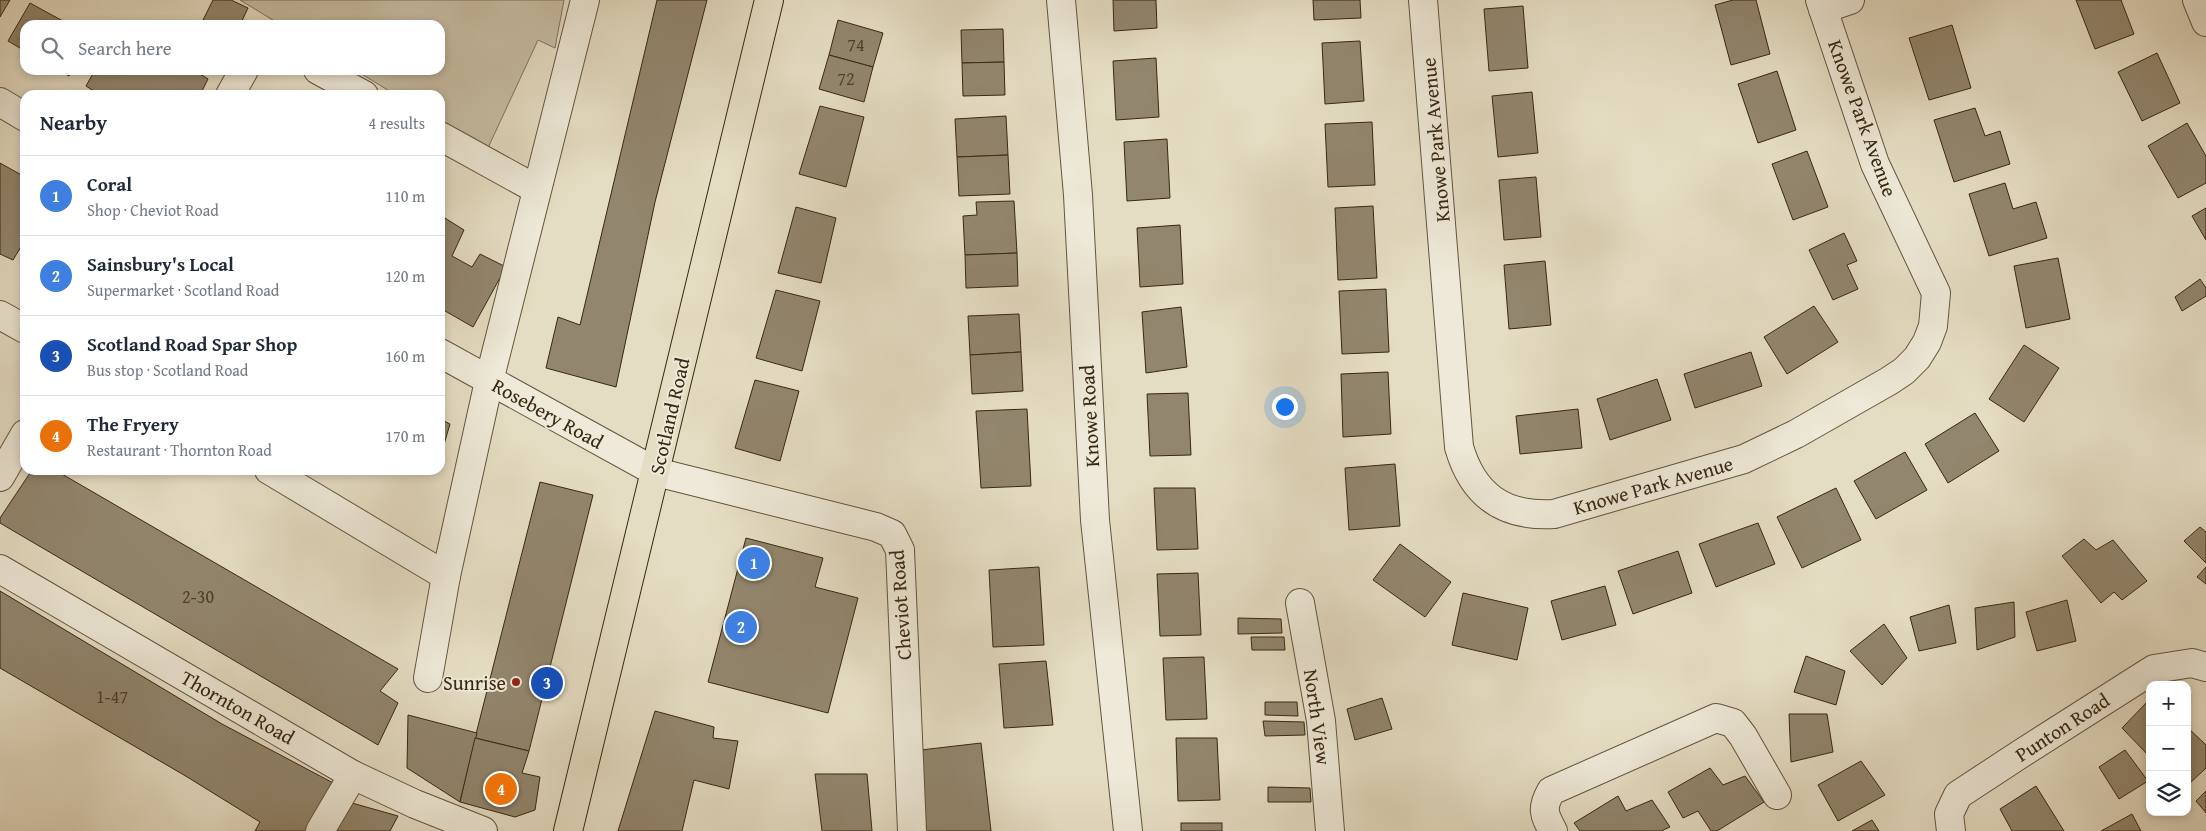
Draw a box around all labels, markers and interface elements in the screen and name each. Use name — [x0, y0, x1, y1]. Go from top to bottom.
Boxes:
search box — [20, 20, 445, 75]
house number: 74 — [847, 31, 865, 58]
icon: search — [38, 34, 66, 62]
text: Search here — [78, 34, 172, 62]
street label: Knowe Park Avenue — [1821, 36, 1905, 200]
street label: Knowe Park Avenue — [1413, 57, 1457, 223]
house number: 72 — [837, 65, 855, 92]
text: Nearby — [40, 107, 107, 138]
text: 4 results — [368, 111, 425, 135]
text: Coral — [87, 170, 132, 198]
text: 1 — [52, 184, 60, 208]
text: 110 m — [385, 184, 425, 208]
text: Shop · Cheviot Road — [87, 198, 219, 222]
text: Sainsbury's Local — [87, 250, 234, 278]
text: 2 — [52, 264, 60, 288]
text: 120 m — [385, 264, 425, 288]
text: Supermarket · Scotland Road — [87, 278, 279, 302]
text: Scotland Road Spar Shop — [87, 330, 297, 358]
text: 3 — [52, 344, 60, 368]
text: 160 m — [385, 344, 425, 368]
street label: Scotland Road — [641, 354, 697, 477]
text: Bus stop · Scotland Road — [87, 358, 248, 382]
street label: Knowe Road — [1072, 364, 1106, 468]
street label: Rosebery Road — [487, 370, 609, 456]
your location — [1272, 394, 1298, 420]
text: The Fryery — [87, 410, 179, 438]
text: 4 — [52, 424, 60, 448]
text: 170 m — [385, 424, 425, 448]
text: Restaurant · Thornton Road — [87, 438, 272, 462]
street label: Knowe Park Avenue — [1570, 448, 1736, 522]
pin: 1 — [738, 544, 770, 582]
street label: Cheviot Road — [882, 549, 918, 661]
house number: 2-30 — [182, 583, 214, 610]
pin: 2 — [725, 608, 757, 646]
street label: Thornton Road — [176, 663, 300, 751]
pin: 3 — [531, 664, 563, 702]
street label: North View — [1297, 667, 1339, 768]
place label: Sunrise — [443, 668, 506, 697]
marker: Sunrise — [510, 676, 522, 688]
map controls — [2146, 681, 2191, 816]
button: + — [2146, 681, 2191, 726]
house number: 1-47 — [96, 683, 128, 710]
street label: Punton Road — [2009, 685, 2115, 768]
button: − — [2146, 726, 2191, 771]
pin: 4 — [485, 770, 517, 808]
button: layers — [2146, 771, 2191, 816]

